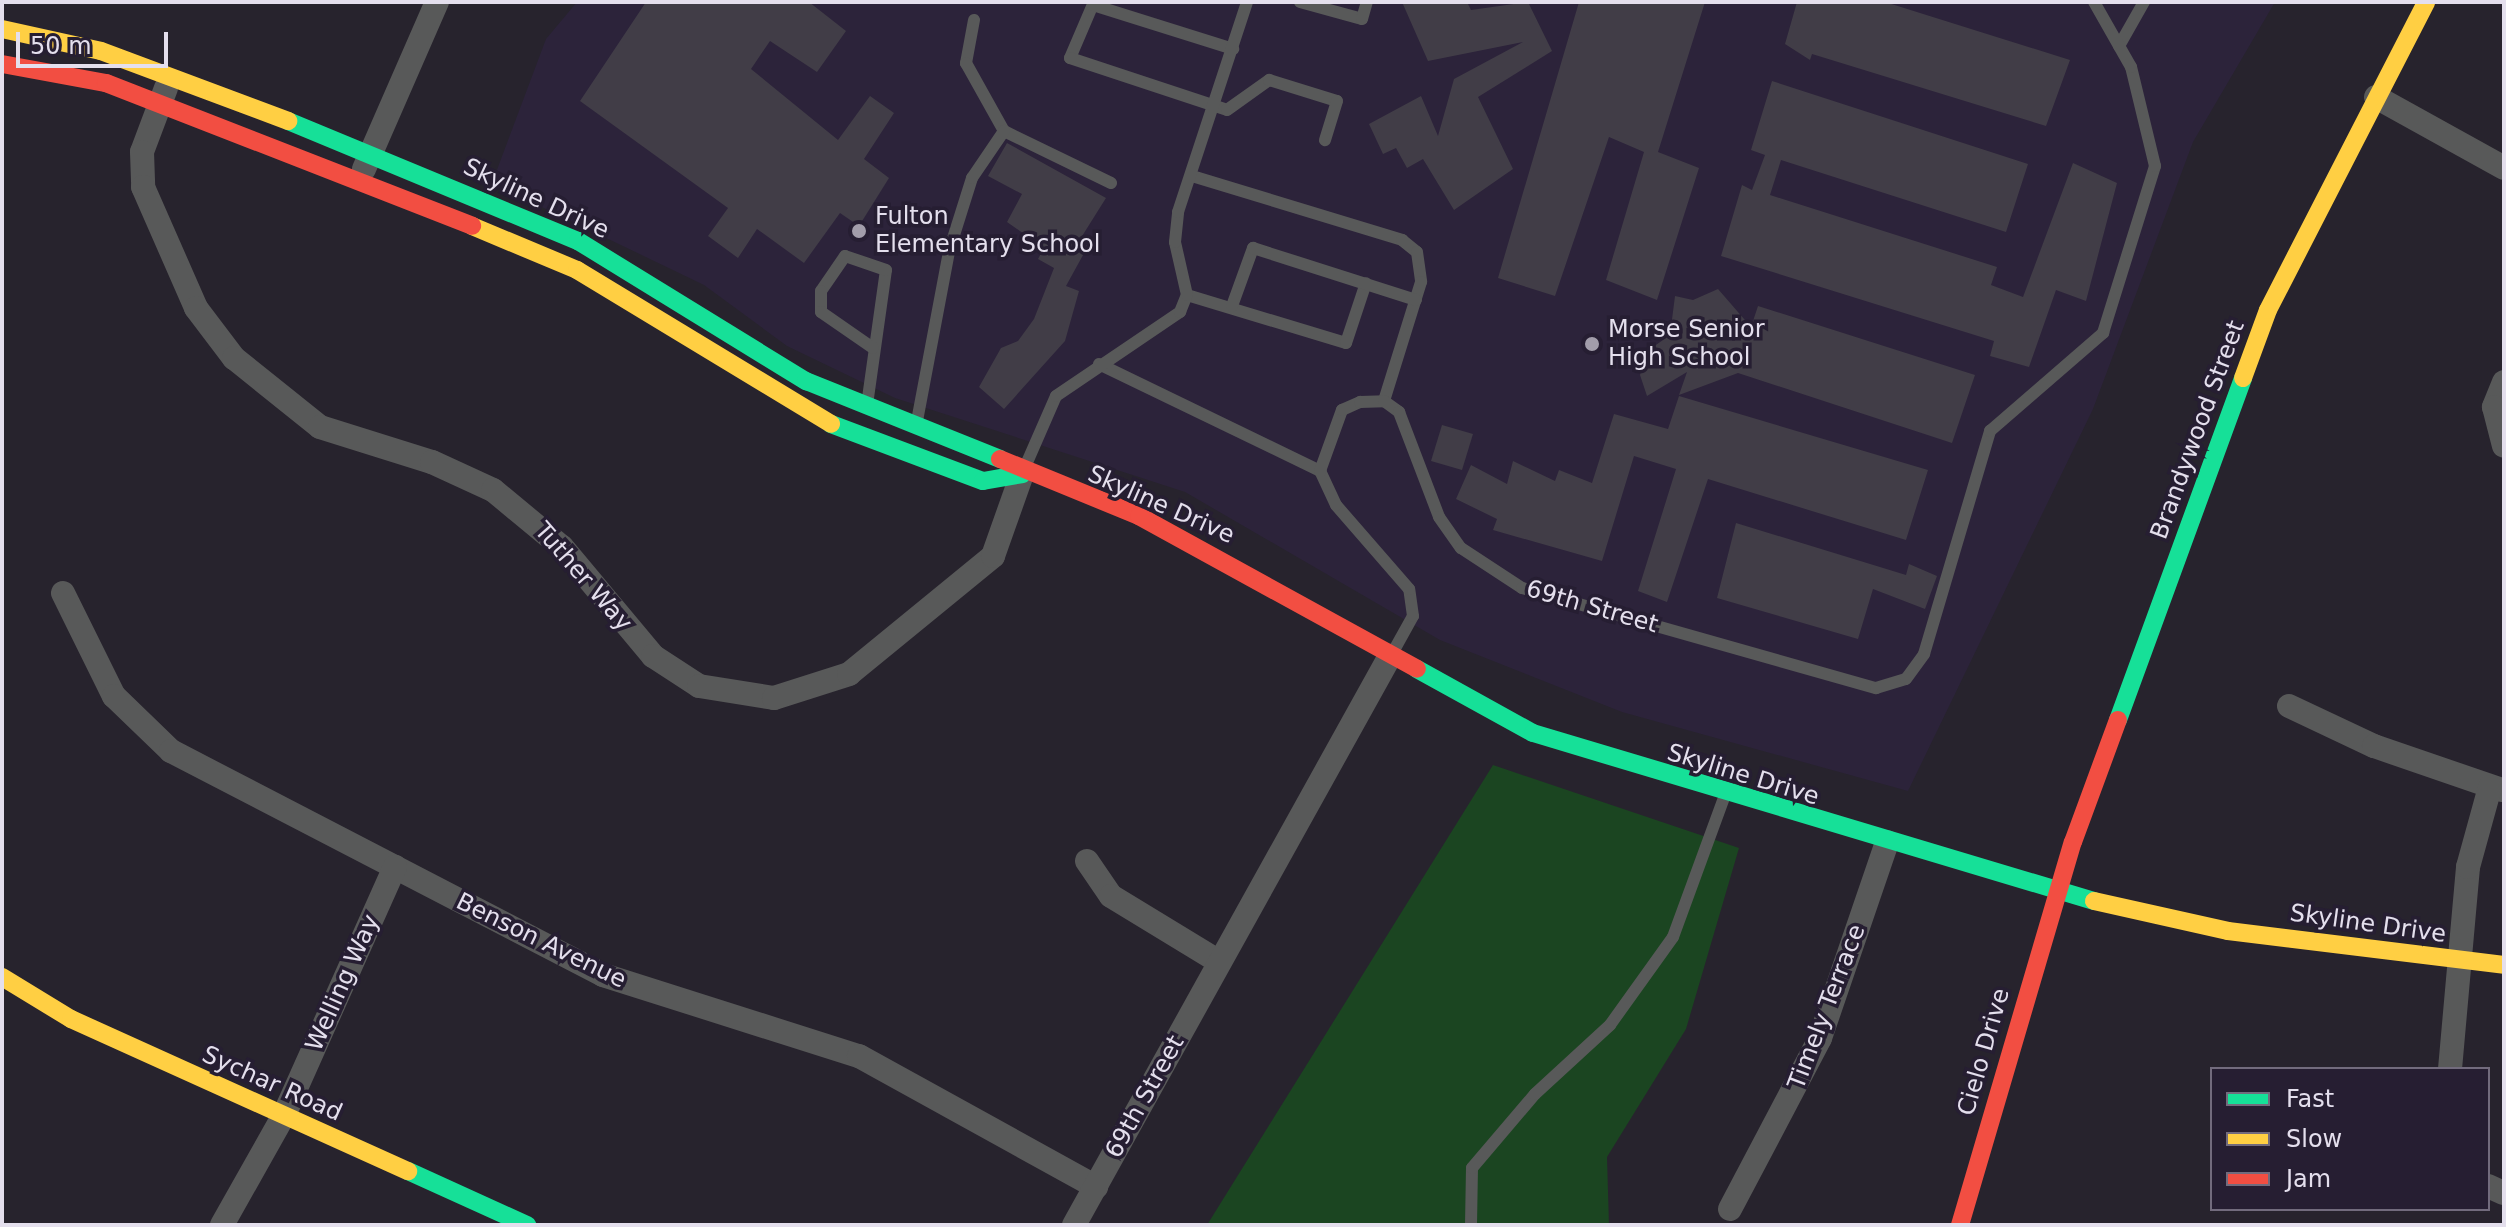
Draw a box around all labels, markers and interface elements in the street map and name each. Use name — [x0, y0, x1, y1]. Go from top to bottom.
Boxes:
scale bar — [20, 16, 172, 66]
text: 50 m — [30, 32, 92, 60]
street label: Skyline Drive — [459, 153, 613, 245]
place label: Fulton Elementary School — [875, 203, 1100, 259]
marker: Fulton Elementary School — [850, 222, 868, 240]
place label: Morse Senior High School — [1608, 316, 1765, 372]
street label: Brandywood Street — [2145, 317, 2251, 543]
marker: Morse Senior High School — [1583, 335, 1601, 353]
street label: Skyline Drive — [1083, 460, 1239, 550]
street label: Tuther Way — [528, 517, 638, 637]
street label: 69th Street — [1523, 574, 1661, 640]
street label: Skyline Drive — [1664, 738, 1822, 812]
street label: Benson Avenue — [451, 887, 631, 995]
street label: Skyline Drive — [2288, 899, 2448, 949]
street label: Welling Way — [300, 910, 386, 1056]
street label: Timely Terrace — [1782, 920, 1872, 1094]
street label: Cielo Drive — [1952, 985, 2016, 1119]
street label: 69th Street — [1100, 1031, 1190, 1163]
street label: Sychar Road — [198, 1040, 346, 1128]
legend — [2210, 1067, 2490, 1211]
text: Fast — [2286, 1085, 2334, 1113]
text: Slow — [2286, 1125, 2342, 1153]
text: Jam — [2286, 1165, 2331, 1193]

